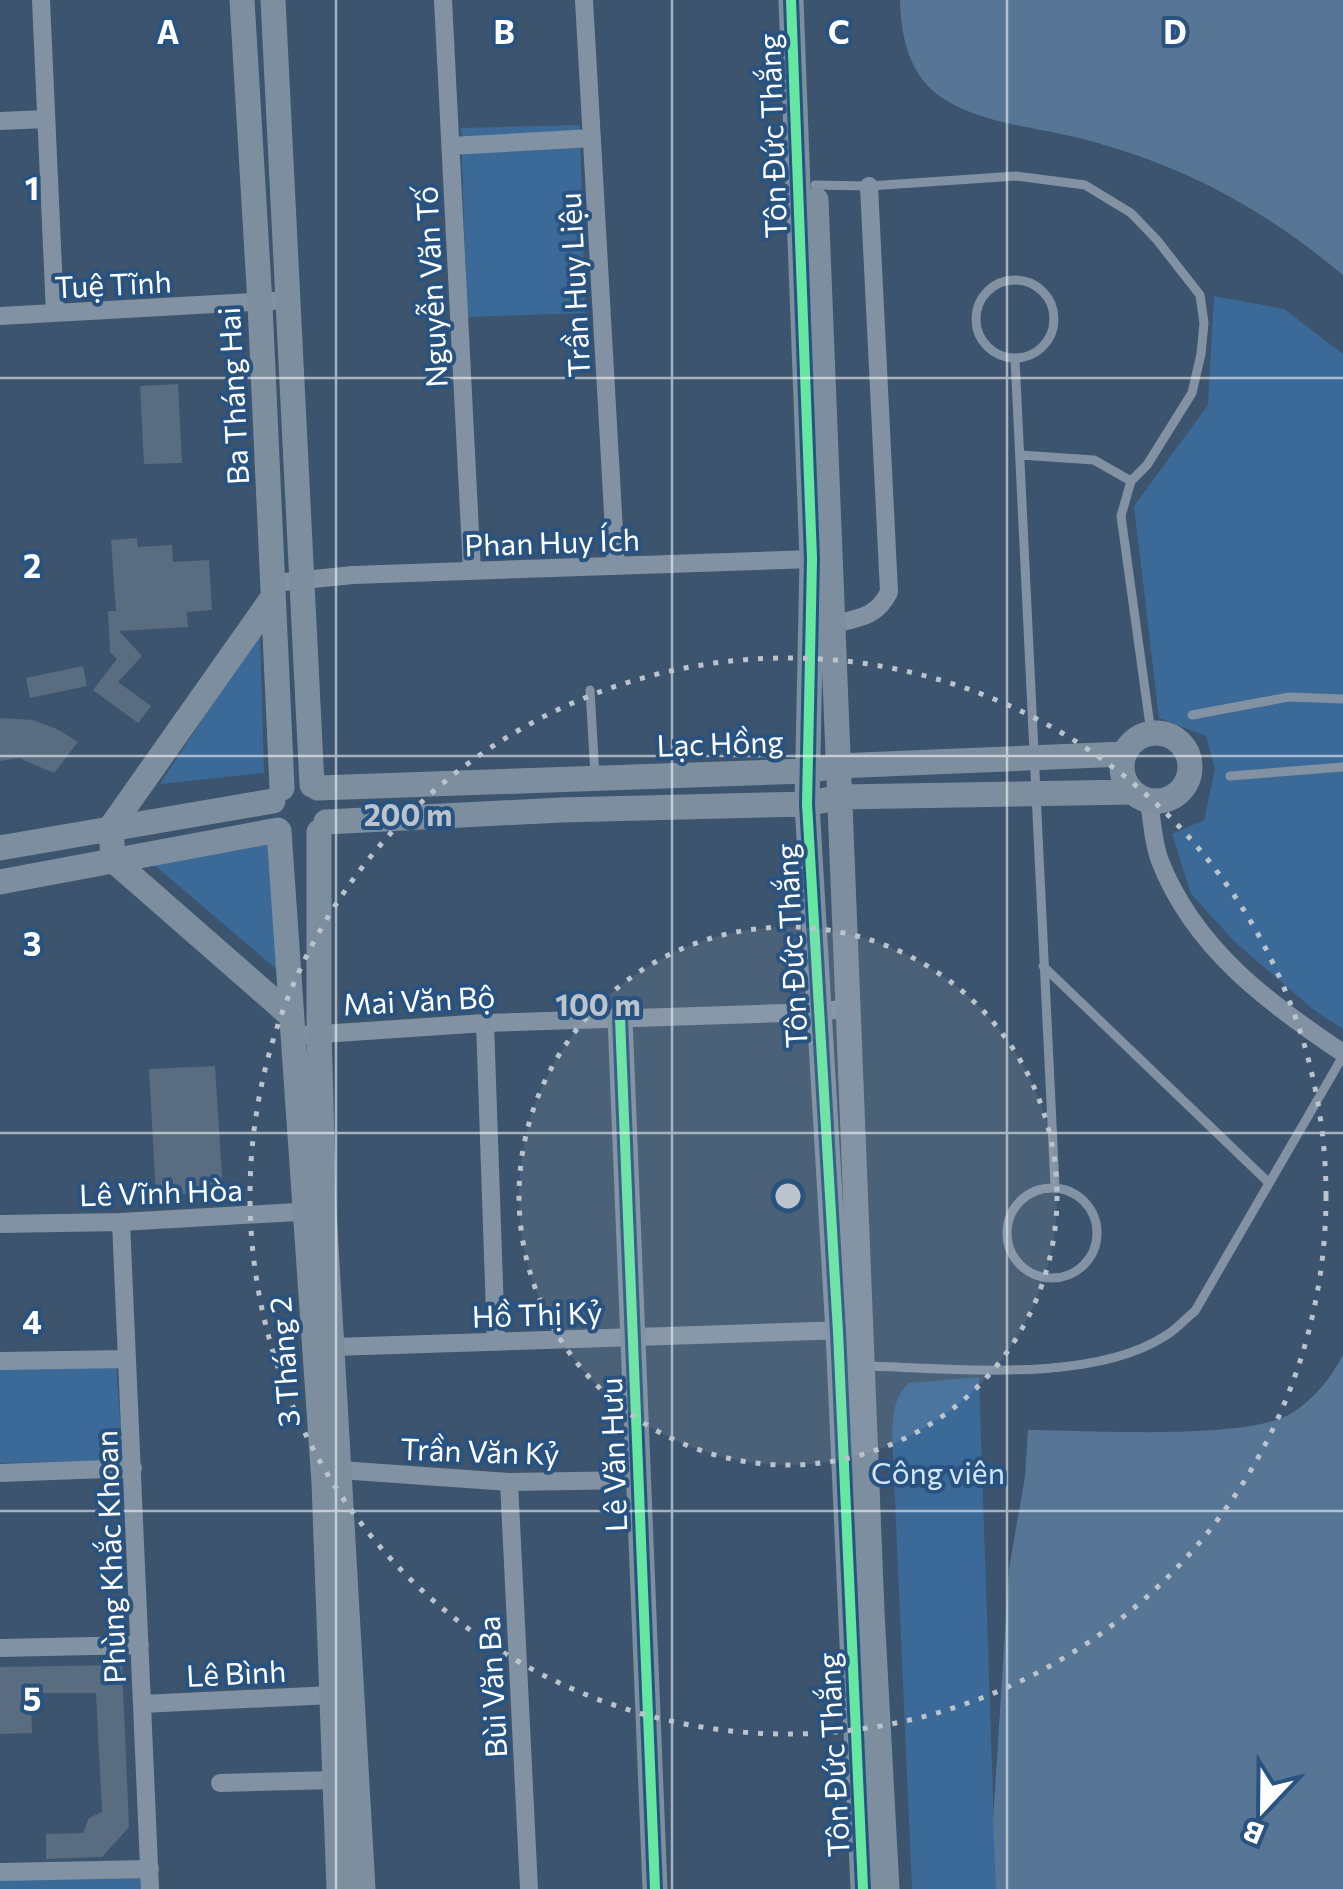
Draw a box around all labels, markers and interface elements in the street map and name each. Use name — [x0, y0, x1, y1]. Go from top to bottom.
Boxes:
text: A — [157, 11, 180, 51]
text: B — [493, 11, 515, 51]
text: C — [828, 11, 850, 51]
text: D — [1163, 11, 1187, 51]
street label: Tôn Đức Thắng — [749, 33, 793, 239]
text: 1 — [25, 167, 39, 207]
street label: Nguyễn Văn Tố — [406, 184, 454, 389]
street label: Trần Huy Liệu — [550, 192, 596, 378]
street label: Tuệ Tĩnh — [54, 261, 172, 305]
street label: Ba Tháng Hai — [209, 306, 255, 486]
street label: Phan Huy Ích — [464, 519, 640, 563]
text: 2 — [23, 545, 41, 585]
street label: Lạc Hồng — [656, 721, 784, 763]
text: 200 m — [364, 795, 452, 832]
street label: Tôn Đức Thắng — [766, 843, 814, 1049]
text: 3 — [23, 923, 41, 963]
street label: Mai Văn Bộ — [342, 977, 496, 1021]
text: 100 m — [555, 985, 641, 1022]
street label: Lê Vĩnh Hòa — [78, 1170, 244, 1212]
centre of rings — [770, 1178, 806, 1214]
street label: Hồ Thị Kỷ — [471, 1292, 603, 1334]
street label: 3 Tháng 2 — [260, 1296, 306, 1428]
text: 4 — [22, 1301, 42, 1341]
street label: Lê Văn Hưu — [591, 1377, 633, 1533]
street label: Trần Văn Kỷ — [400, 1429, 560, 1471]
street label: Phùng Khắc Khoan — [86, 1430, 132, 1684]
park label: Công viên — [871, 1453, 1005, 1490]
street label: Bùi Văn Ba — [469, 1615, 513, 1759]
street label: Lê Bình — [185, 1651, 287, 1693]
street label: Tôn Đức Thắng — [808, 1652, 856, 1858]
text: 5 — [23, 1678, 41, 1718]
north arrow — [1213, 1759, 1313, 1859]
text: B — [1238, 1814, 1268, 1852]

